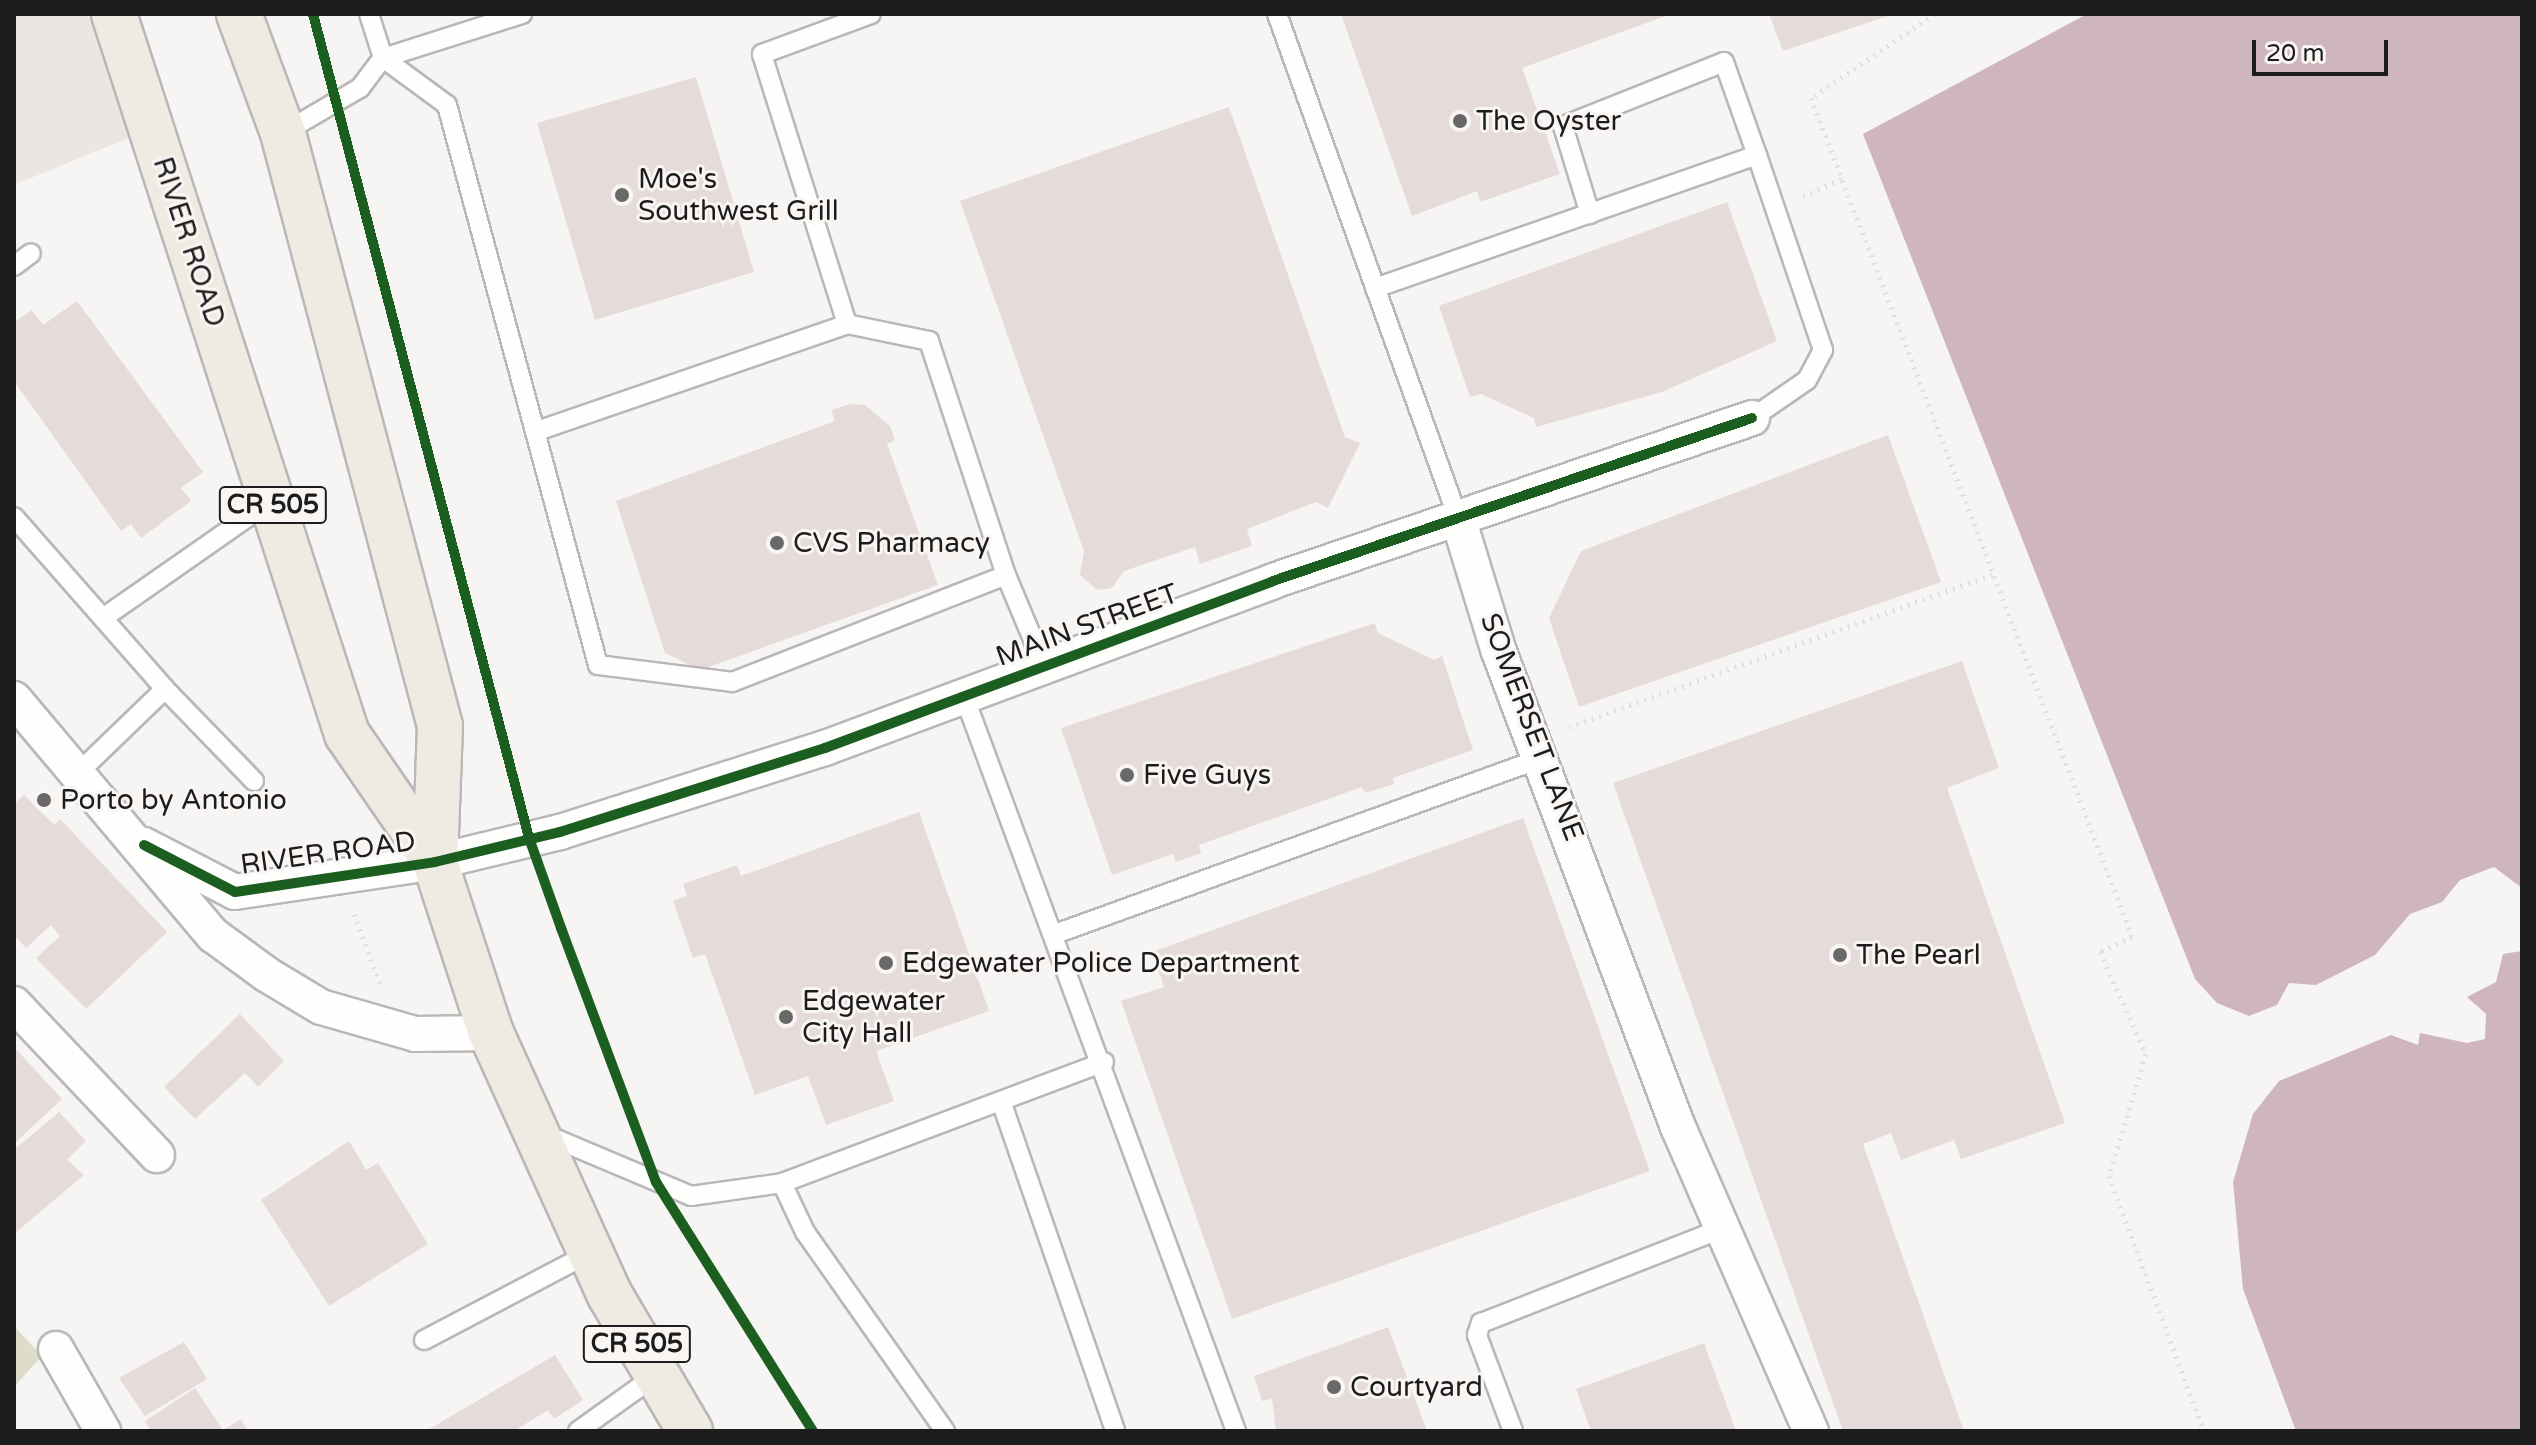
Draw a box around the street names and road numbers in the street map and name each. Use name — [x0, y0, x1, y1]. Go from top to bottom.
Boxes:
street label: RIVER ROAD — [146, 153, 232, 331]
road number: CR 505 — [217, 483, 329, 527]
street label: MAIN STREET — [991, 576, 1183, 674]
street label: SOMERSET LANE — [1473, 608, 1591, 846]
street label: RIVER ROAD — [238, 824, 418, 882]
road number: CR 505 — [581, 1322, 693, 1366]

